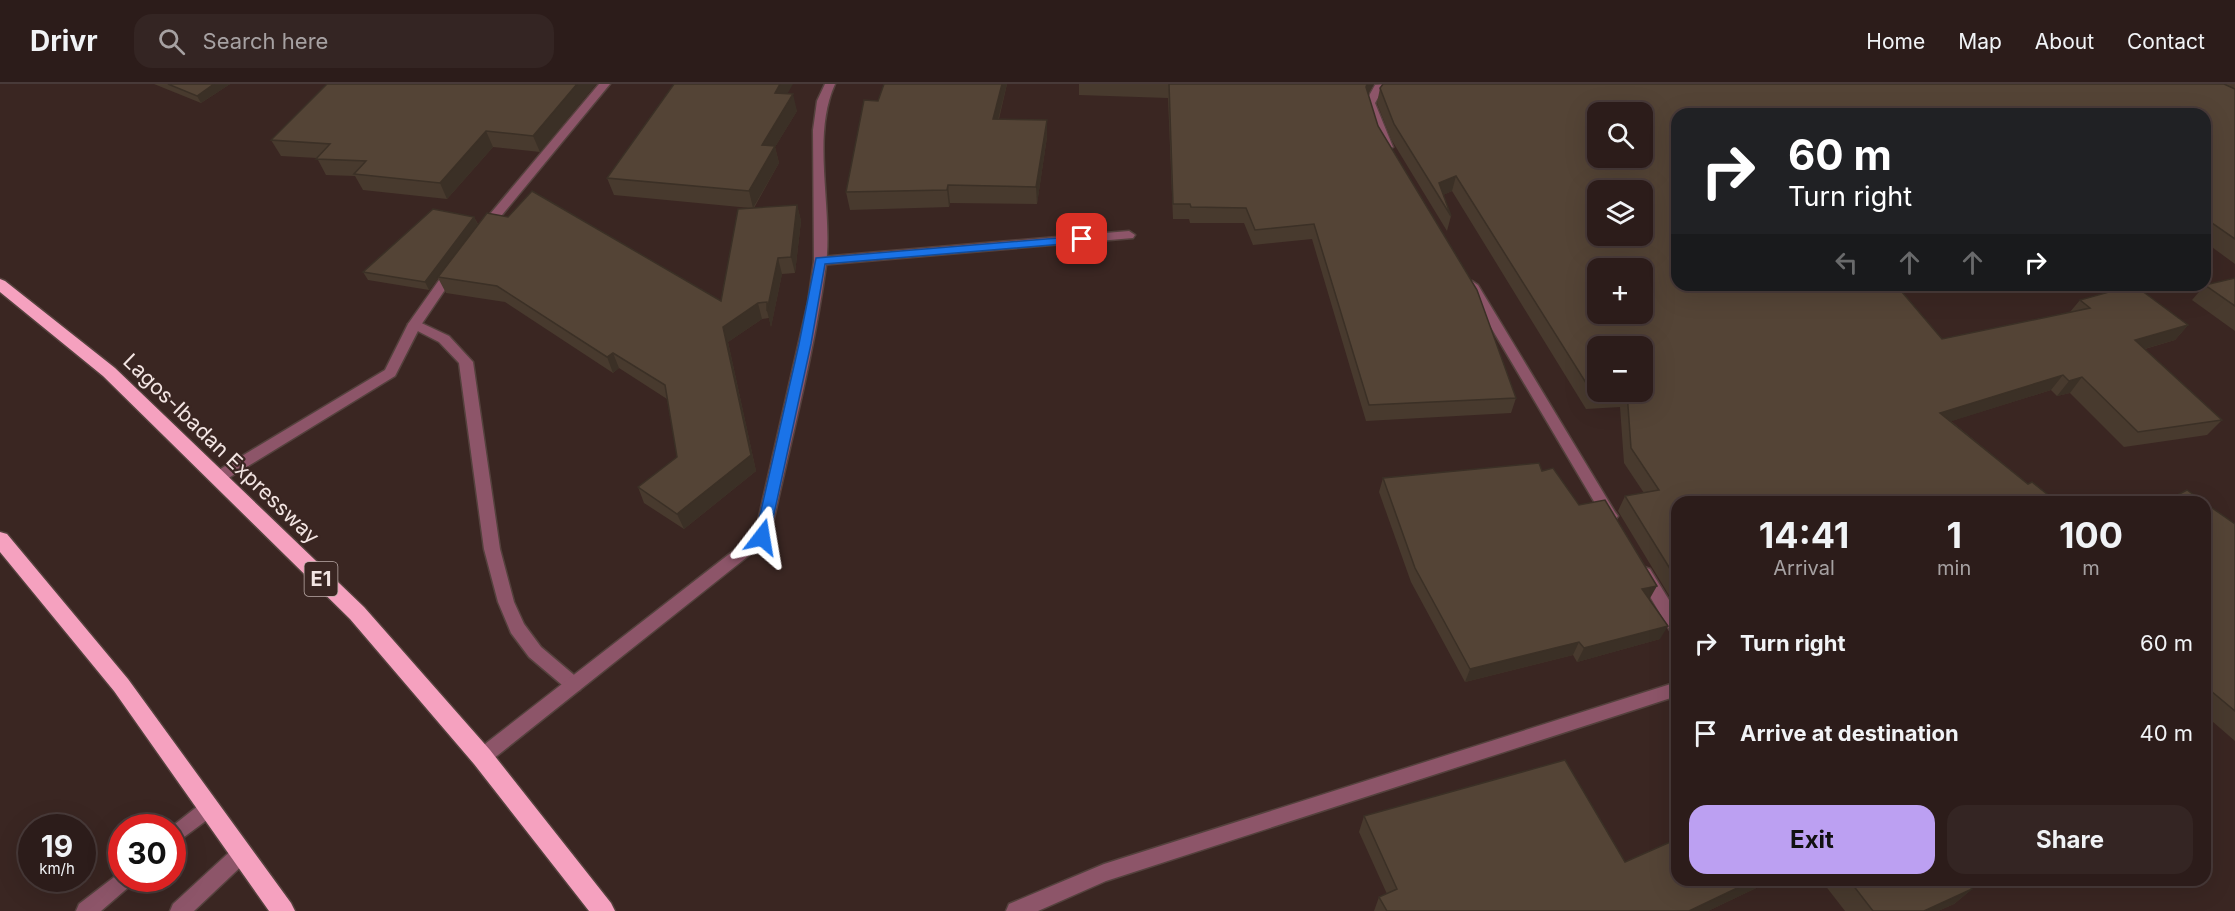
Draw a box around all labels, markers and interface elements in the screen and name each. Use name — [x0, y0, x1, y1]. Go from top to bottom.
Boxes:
search box — [134, 14, 554, 68]
text: Drivr — [30, 24, 98, 58]
icon: search — [155, 25, 188, 58]
text: Search here — [203, 28, 328, 54]
text: Home — [1866, 29, 1925, 54]
text: Map — [1958, 29, 2002, 54]
text: About — [2035, 29, 2094, 54]
text: Contact — [2127, 29, 2205, 54]
map controls — [1587, 102, 1653, 402]
button: search — [1587, 102, 1653, 168]
text: 60 m — [1788, 129, 1892, 180]
icon: right — [1689, 132, 1767, 210]
button: layers — [1587, 180, 1653, 246]
text: Turn right — [1788, 180, 1912, 213]
pin — [1056, 213, 1107, 264]
icon: arrive — [1065, 222, 1098, 255]
icon: left — [1830, 246, 1863, 279]
icon: ahead — [1893, 246, 1926, 279]
icon: ahead — [1956, 246, 1989, 279]
icon: right — [2019, 246, 2052, 279]
button: + — [1587, 258, 1653, 324]
button: − — [1587, 336, 1653, 402]
street label: Lagos-Ibadan Expressway — [118, 348, 325, 549]
position arrow — [730, 505, 794, 569]
text: 14:41 — [1759, 513, 1849, 557]
text: 1 — [1946, 513, 1962, 557]
text: 100 — [2059, 513, 2123, 557]
text: Arrival — [1773, 556, 1835, 580]
text: min — [1937, 556, 1971, 580]
text: m — [2082, 556, 2100, 580]
road number: E1 — [304, 562, 338, 596]
icon: right — [1689, 627, 1722, 660]
text: Turn right — [1740, 630, 1846, 656]
text: 60 m — [2140, 630, 2193, 656]
icon: arrive — [1689, 717, 1722, 750]
text: Arrive at destination — [1740, 720, 1959, 746]
text: 40 m — [2139, 720, 2193, 746]
button: Exit — [1689, 805, 1935, 874]
button: Share — [1947, 805, 2193, 874]
speed limit sign: 30 — [108, 814, 186, 892]
text: 19 — [41, 828, 73, 864]
text: km/h — [39, 859, 75, 878]

